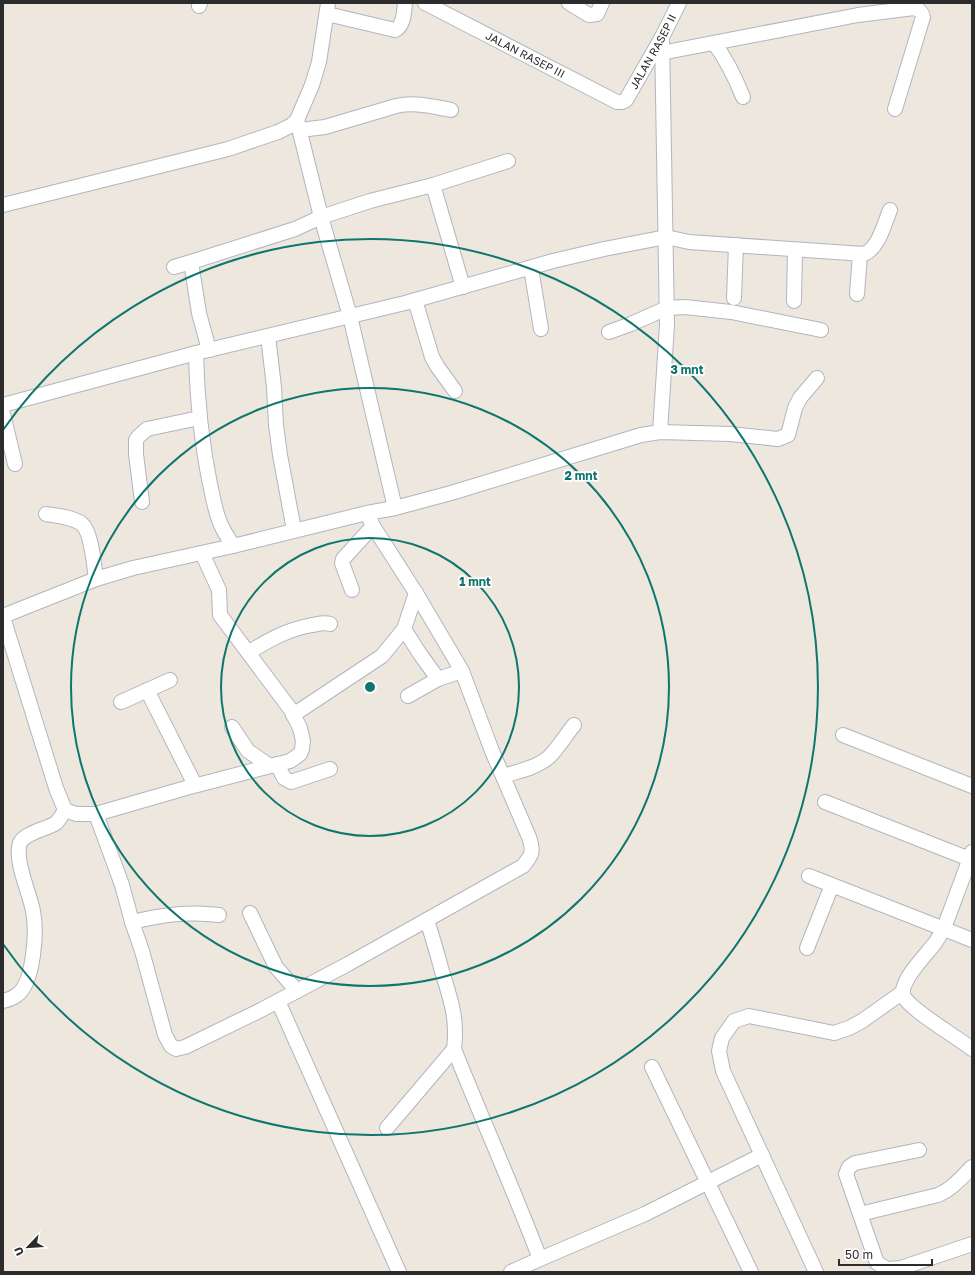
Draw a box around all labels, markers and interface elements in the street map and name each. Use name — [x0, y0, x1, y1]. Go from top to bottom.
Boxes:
street label: JALAN RASEP II — [627, 12, 678, 91]
street label: JALAN RASEP III — [484, 29, 567, 80]
text: 3 mnt — [671, 362, 704, 377]
text: 2 mnt — [565, 468, 598, 483]
text: 1 mnt — [459, 574, 491, 589]
centre of rings — [363, 680, 377, 694]
north arrow — [8, 1227, 48, 1267]
scale bar — [839, 1241, 932, 1267]
text: U — [11, 1245, 26, 1258]
text: 50 m — [845, 1247, 873, 1262]

